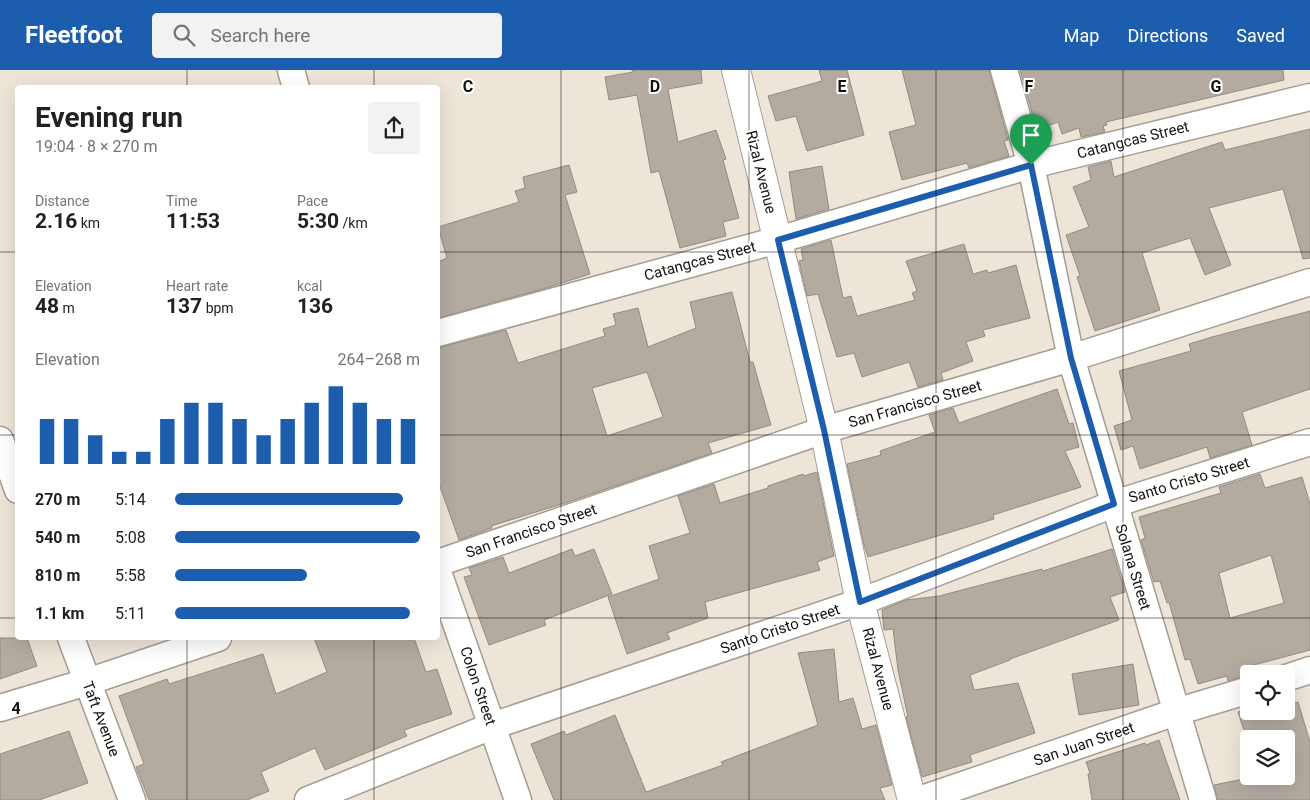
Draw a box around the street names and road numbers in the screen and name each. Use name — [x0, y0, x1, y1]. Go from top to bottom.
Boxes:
street label: Catangcas Street — [1075, 117, 1191, 163]
street label: Rizal Avenue — [742, 129, 780, 215]
street label: Catangcas Street — [642, 237, 758, 285]
street label: San Francisco Street — [847, 376, 984, 432]
street label: Santo Cristo Street — [1126, 453, 1252, 507]
street label: San Francisco Street — [463, 500, 599, 562]
street label: Solana Street — [1111, 522, 1155, 612]
street label: Santo Cristo Street — [718, 600, 842, 658]
street label: Rizal Avenue — [858, 626, 898, 712]
street label: Colon Street — [456, 644, 500, 728]
street label: Taft Avenue — [78, 679, 124, 759]
street label: San Juan Street — [1031, 718, 1137, 770]

